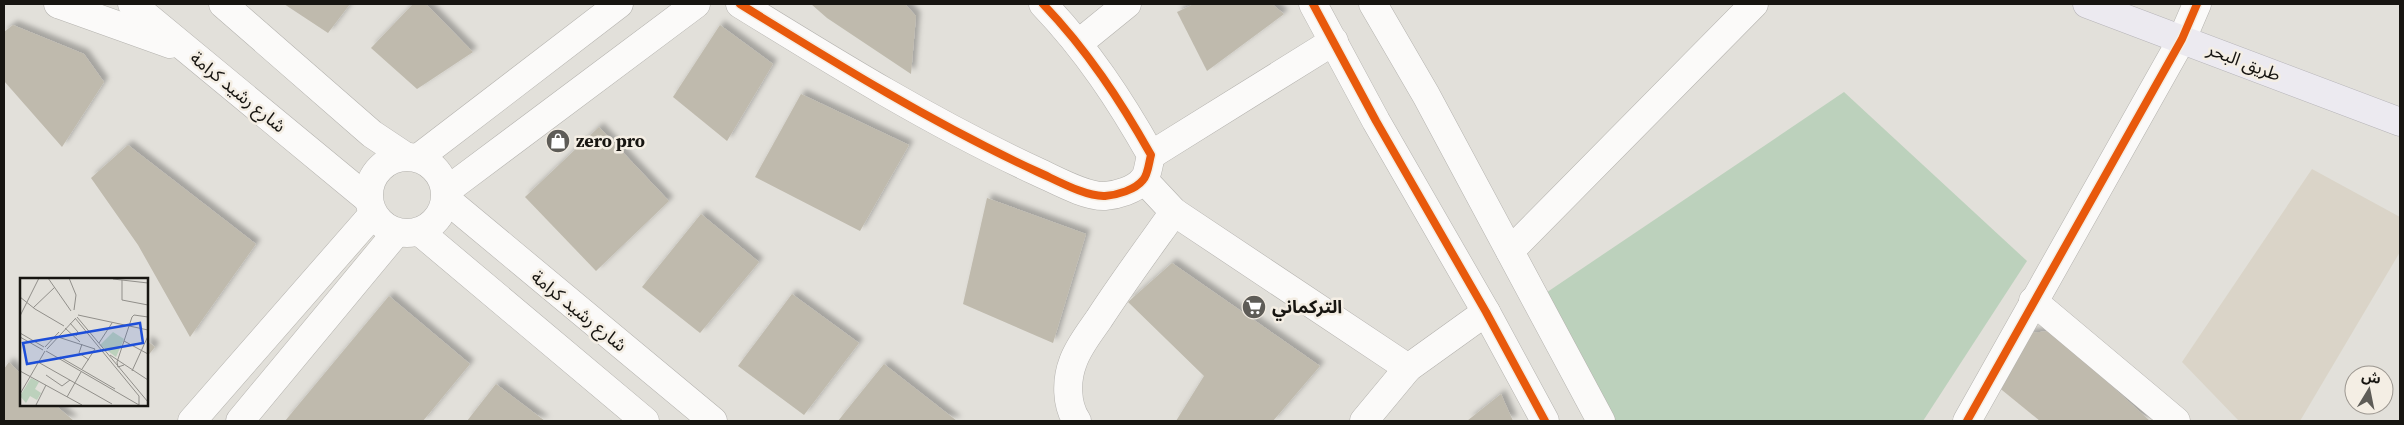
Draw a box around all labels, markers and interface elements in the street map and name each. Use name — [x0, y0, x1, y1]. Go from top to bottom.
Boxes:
street label: طريق البحر — [2203, 36, 2284, 87]
street label: شارع رشيد كرامة — [184, 45, 291, 140]
shop icon: zero pro — [545, 128, 571, 154]
place label: zero pro — [576, 128, 645, 153]
street label: شارع رشيد كرامة — [525, 264, 632, 359]
inset map — [20, 278, 148, 405]
supermarket icon: التركماني — [1241, 294, 1267, 320]
place label: التركماني — [1272, 294, 1342, 321]
north arrow — [2344, 365, 2394, 415]
text: ش — [2360, 366, 2382, 389]

